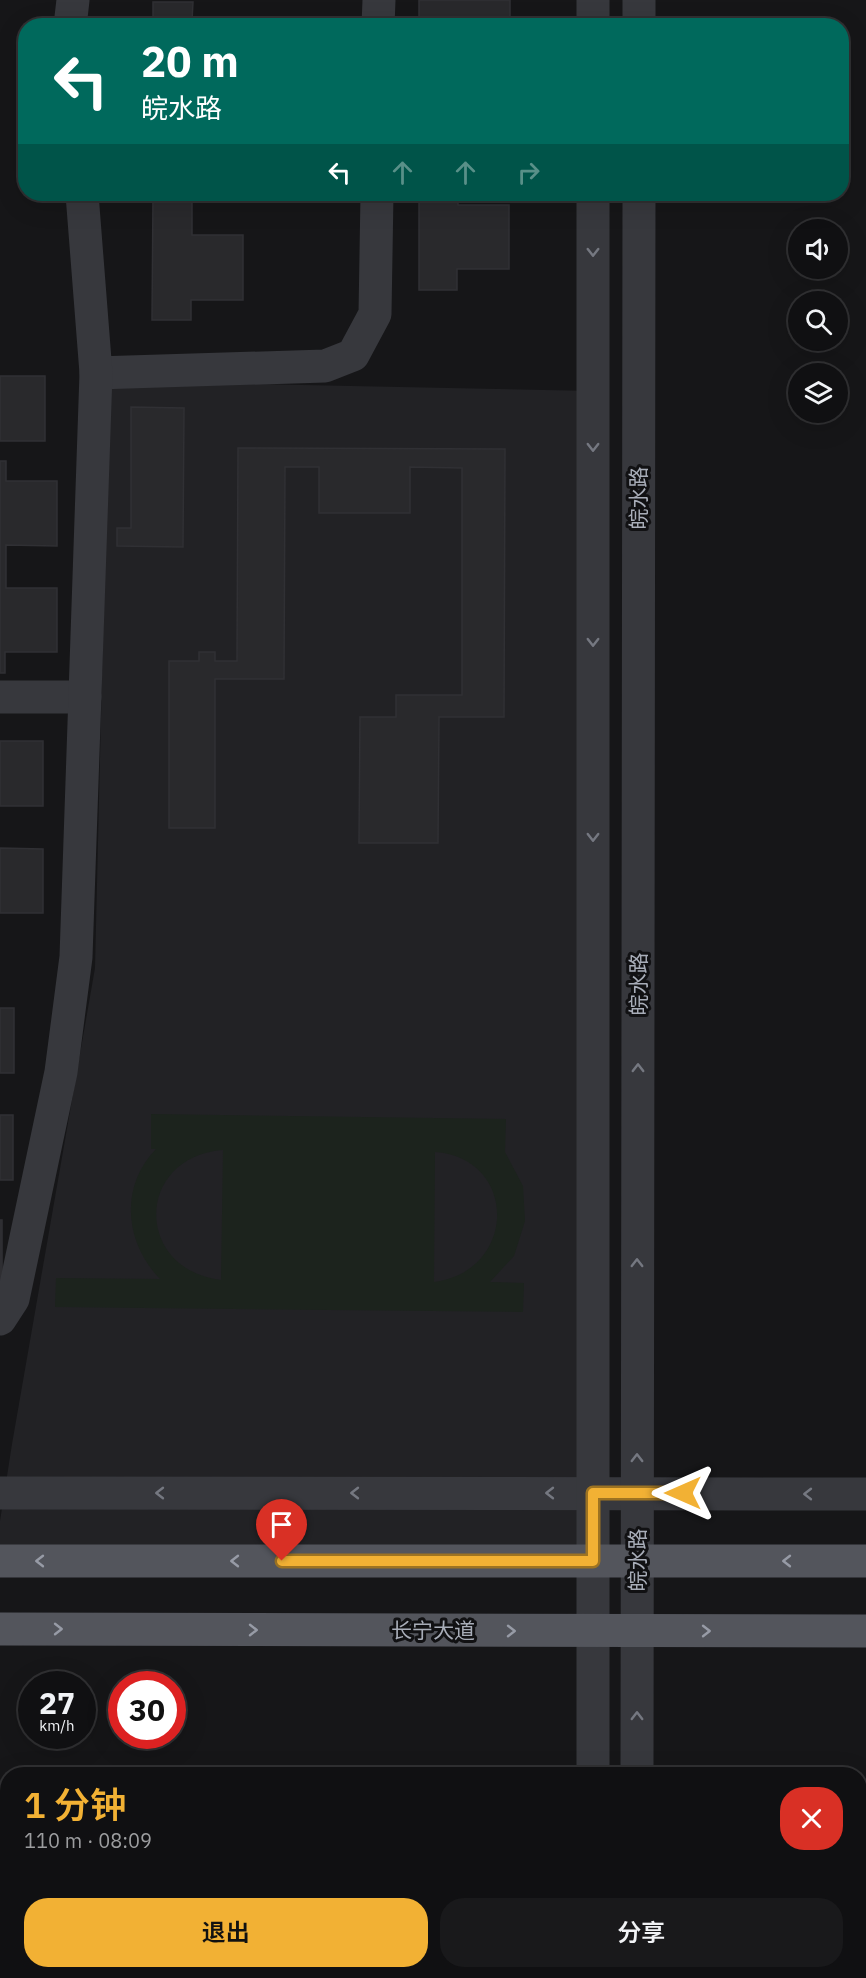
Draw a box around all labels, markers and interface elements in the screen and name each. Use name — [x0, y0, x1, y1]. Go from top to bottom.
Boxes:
text: 20 m — [141, 34, 239, 89]
icon: left — [42, 42, 120, 120]
text: 皖水路 — [141, 90, 222, 125]
icon: left — [323, 156, 356, 189]
icon: ahead — [386, 156, 419, 189]
icon: ahead — [449, 156, 482, 189]
icon: right — [512, 156, 545, 189]
map controls — [788, 219, 848, 423]
button: sound — [788, 219, 848, 279]
one-way arrow — [587, 248, 599, 257]
button: search — [788, 291, 848, 351]
button: layers — [788, 363, 848, 423]
one-way arrow — [587, 443, 599, 452]
street label: 皖水路 — [624, 467, 652, 530]
one-way arrow — [587, 638, 599, 647]
one-way arrow — [587, 833, 599, 842]
street label: 皖水路 — [624, 953, 652, 1016]
one-way arrow — [632, 1064, 644, 1073]
one-way arrow — [631, 1259, 643, 1268]
one-way arrow — [631, 1454, 643, 1463]
position arrow — [651, 1461, 715, 1525]
one-way arrow — [155, 1487, 164, 1499]
one-way arrow — [350, 1487, 359, 1499]
one-way arrow — [545, 1487, 554, 1499]
one-way arrow — [803, 1488, 812, 1500]
pin — [256, 1499, 307, 1561]
icon: arrive — [265, 1508, 298, 1541]
street label: 皖水路 — [623, 1529, 651, 1592]
one-way arrow — [35, 1555, 44, 1567]
one-way arrow — [230, 1555, 239, 1567]
one-way arrow — [782, 1555, 791, 1567]
street label: 长宁大道 — [391, 1616, 475, 1644]
one-way arrow — [54, 1623, 63, 1635]
one-way arrow — [249, 1624, 258, 1636]
one-way arrow — [507, 1625, 516, 1637]
one-way arrow — [702, 1625, 711, 1637]
speed limit sign: 30 — [108, 1671, 186, 1749]
text: 27 — [39, 1683, 75, 1722]
one-way arrow — [631, 1712, 643, 1721]
text: km/h — [39, 1716, 75, 1735]
text: 1 分钟 — [24, 1781, 126, 1828]
button: close — [780, 1787, 843, 1850]
text: 110 m · 08:09 — [24, 1827, 152, 1854]
button: 退出 — [24, 1898, 428, 1967]
button: 分享 — [440, 1898, 843, 1967]

